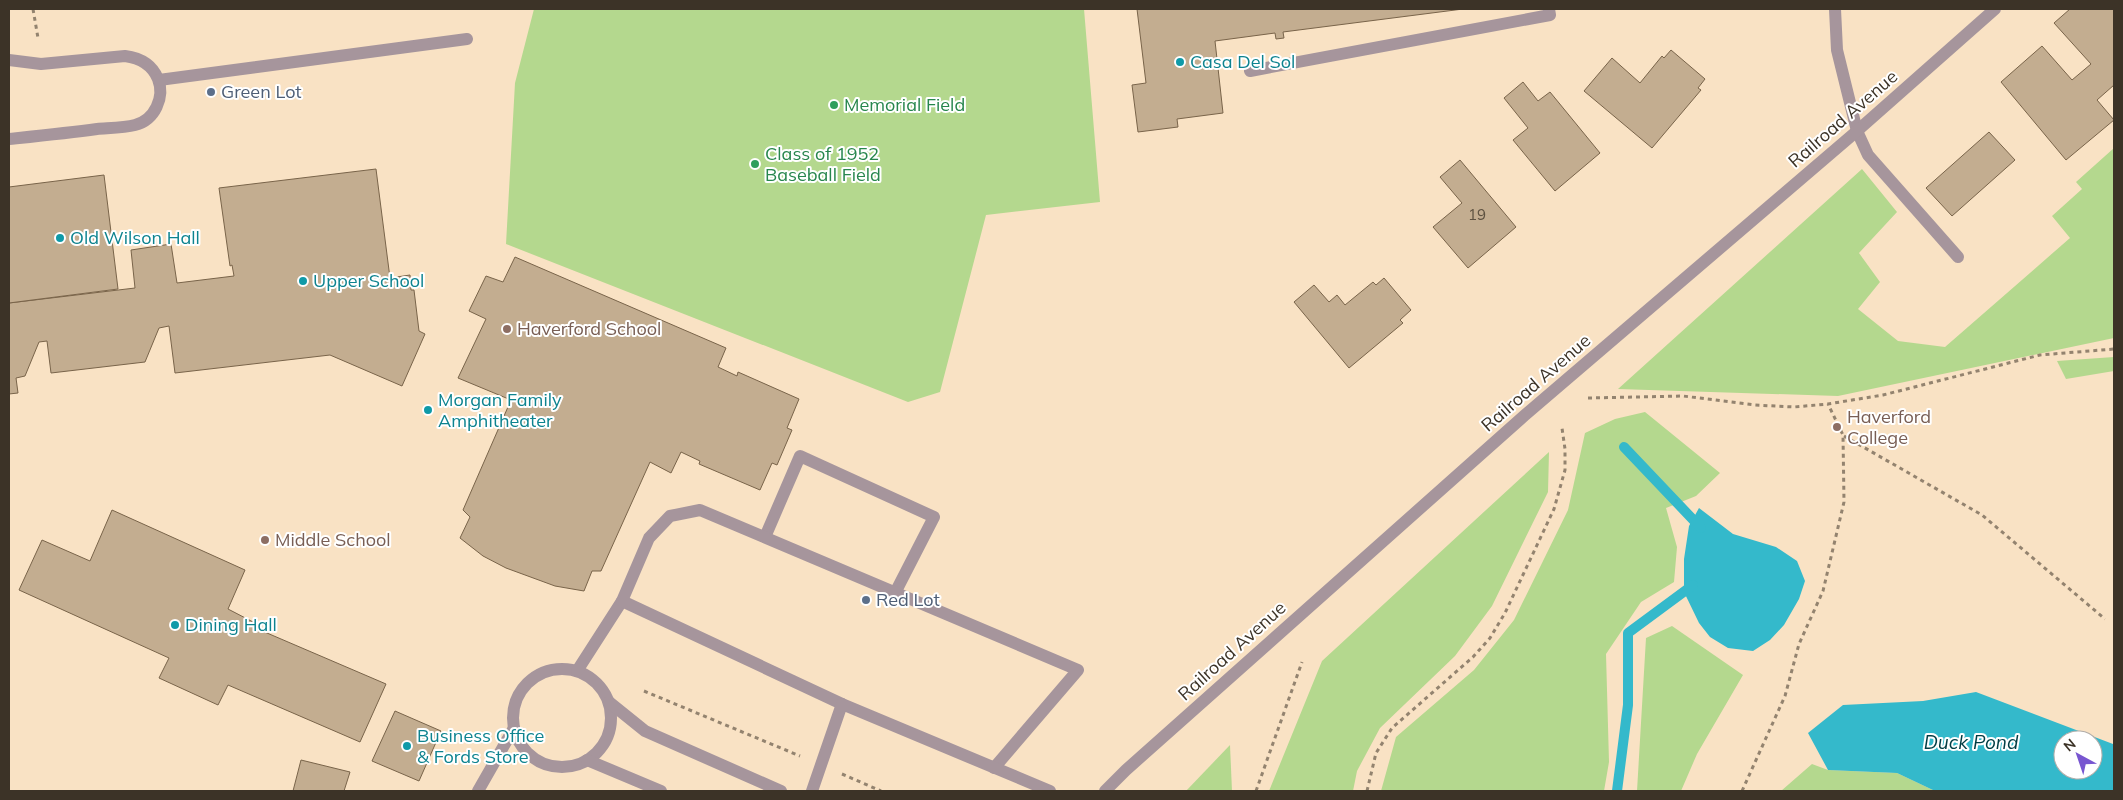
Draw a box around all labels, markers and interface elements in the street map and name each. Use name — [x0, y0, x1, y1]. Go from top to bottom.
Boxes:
place label: Casa Del Sol — [1190, 50, 1295, 73]
marker: Casa Del Sol — [1174, 56, 1186, 68]
street label: Railroad Avenue — [1783, 65, 1902, 172]
place label: Green Lot — [221, 80, 302, 103]
marker: Green Lot — [205, 86, 217, 98]
place label: Memorial Field — [844, 93, 965, 116]
marker: Memorial Field — [828, 99, 840, 111]
place label: Class of 1952 Baseball Field — [765, 142, 881, 186]
marker: Class of 1952 Baseball Field — [749, 158, 761, 170]
house number: 19 — [1468, 205, 1486, 224]
place label: Old Wilson Hall — [70, 226, 200, 249]
marker: Old Wilson Hall — [54, 232, 66, 244]
place label: Upper School — [313, 269, 424, 292]
marker: Upper School — [297, 275, 309, 287]
place label: Haverford School — [517, 317, 661, 340]
marker: Haverford School — [501, 323, 513, 335]
street label: Railroad Avenue — [1476, 329, 1595, 436]
place label: Morgan Family Amphitheater — [438, 388, 562, 432]
marker: Morgan Family Amphitheater — [422, 404, 434, 416]
place label: Haverford College — [1847, 405, 1931, 449]
marker: Haverford College — [1831, 421, 1843, 433]
place label: Middle School — [275, 528, 391, 551]
marker: Middle School — [259, 534, 271, 546]
place label: Red Lot — [876, 588, 940, 611]
marker: Red Lot — [860, 594, 872, 606]
street label: Railroad Avenue — [1173, 596, 1290, 705]
place label: Dining Hall — [185, 613, 277, 636]
marker: Dining Hall — [169, 619, 181, 631]
place label: Business Office & Fords Store — [417, 724, 544, 768]
water label: Duck Pond — [1924, 730, 2019, 754]
north arrow — [2053, 730, 2103, 780]
text: N — [2060, 735, 2079, 755]
marker: Business Office & Fords Store — [401, 740, 413, 752]

